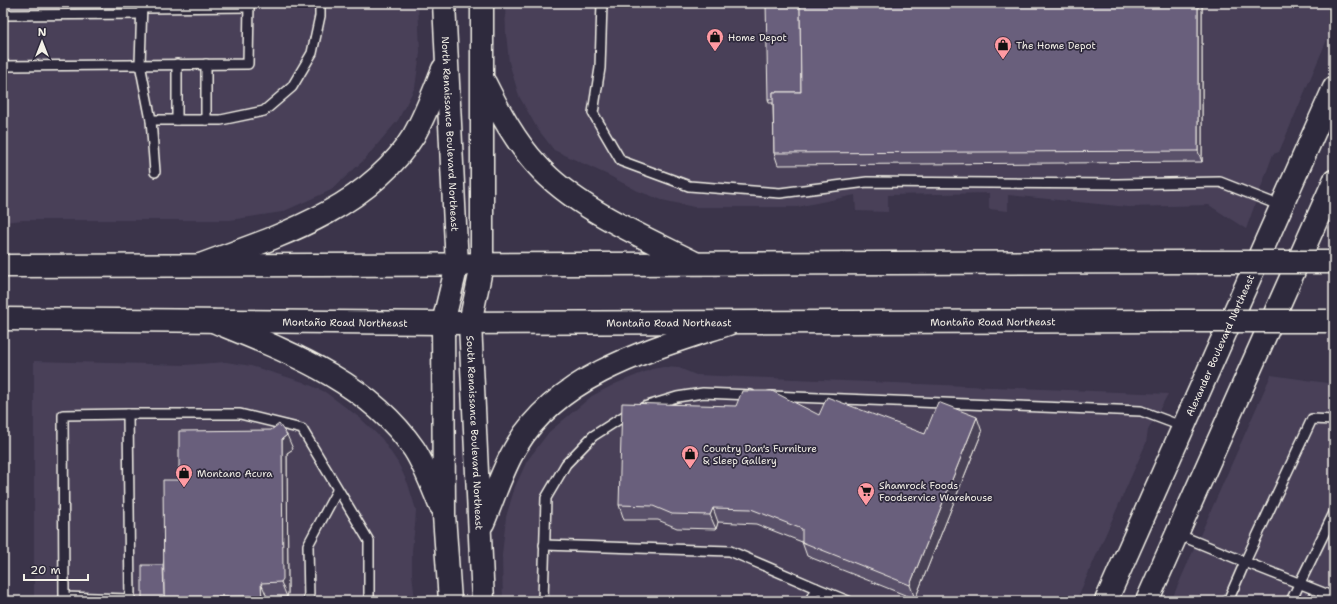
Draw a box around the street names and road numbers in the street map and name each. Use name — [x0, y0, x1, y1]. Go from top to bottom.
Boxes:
street label: North Renaissance Boulevard Northeast — [439, 36, 461, 232]
street label: Alexander Boulevard Northeast — [1183, 272, 1257, 418]
street label: Montaño Road Northeast — [930, 315, 1056, 329]
street label: Montaño Road Northeast — [282, 316, 408, 330]
street label: Montaño Road Northeast — [606, 316, 732, 330]
street label: South Renaissance Boulevard Northeast — [464, 335, 486, 530]

